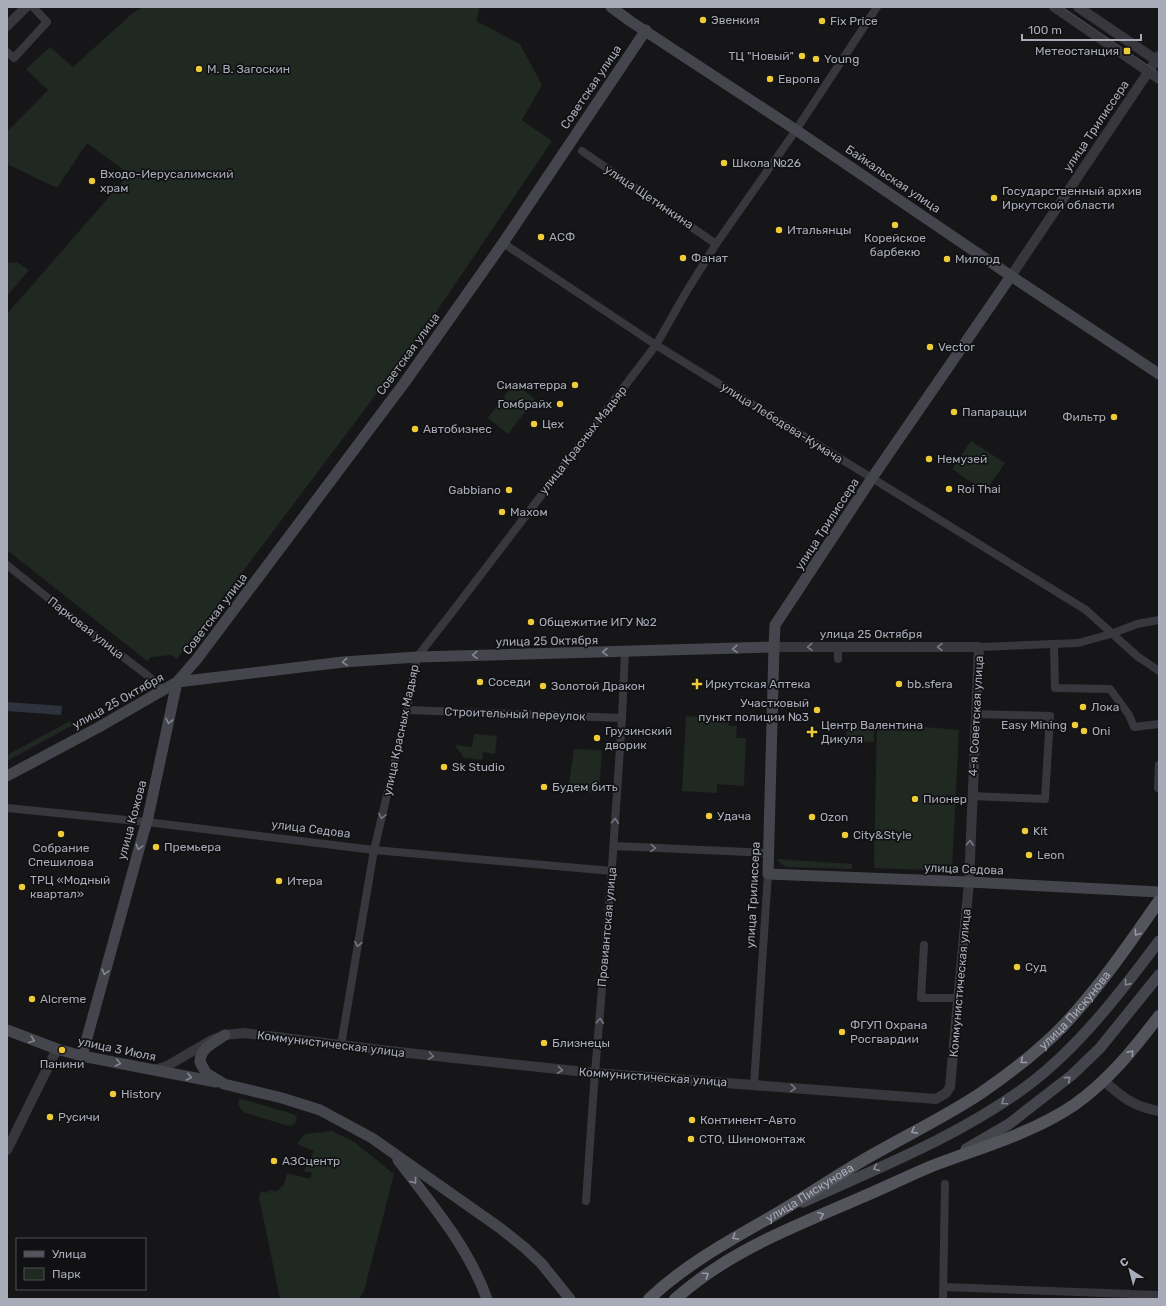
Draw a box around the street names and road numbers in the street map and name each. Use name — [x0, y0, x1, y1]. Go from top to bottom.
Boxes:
street label: Советская улица — [558, 42, 624, 132]
street label: улица Трилиссера — [1060, 78, 1132, 174]
street label: Байкальская улица — [843, 142, 943, 216]
street label: улица Щетинкина — [602, 162, 696, 232]
street label: Советская улица — [373, 310, 443, 398]
street label: улица Лебедева-Кумача — [718, 380, 846, 466]
street label: улица Красных Мадьяр — [536, 383, 630, 497]
street label: улица Трилиссера — [792, 475, 862, 573]
street label: Советская улица — [180, 571, 250, 657]
street label: Парковая улица — [45, 594, 127, 662]
street label: улица 25 Октября — [820, 627, 922, 641]
street label: улица 25 Октября — [496, 633, 598, 649]
street label: 4-я Советская улица — [966, 655, 986, 777]
street label: улица Красных Мадьяр — [380, 663, 422, 797]
street label: улица 25 Октября — [70, 670, 166, 732]
street label: Строительный переулок — [444, 705, 586, 723]
street label: улица Кожова — [115, 779, 149, 861]
street label: улица Седова — [271, 817, 351, 841]
street label: улица Трилиссера — [743, 841, 763, 949]
street label: улица Седова — [924, 861, 1004, 877]
street label: Провиантская улица — [595, 866, 619, 988]
street label: Коммунистическая улица — [947, 908, 973, 1058]
street label: улица Пискунова — [1036, 968, 1113, 1052]
street label: Коммунистическая улица — [256, 1028, 406, 1060]
street label: улица 3 Июля — [77, 1034, 157, 1064]
street label: Коммунистическая улица — [578, 1065, 728, 1089]
street label: улица Пискунова — [763, 1160, 856, 1225]

